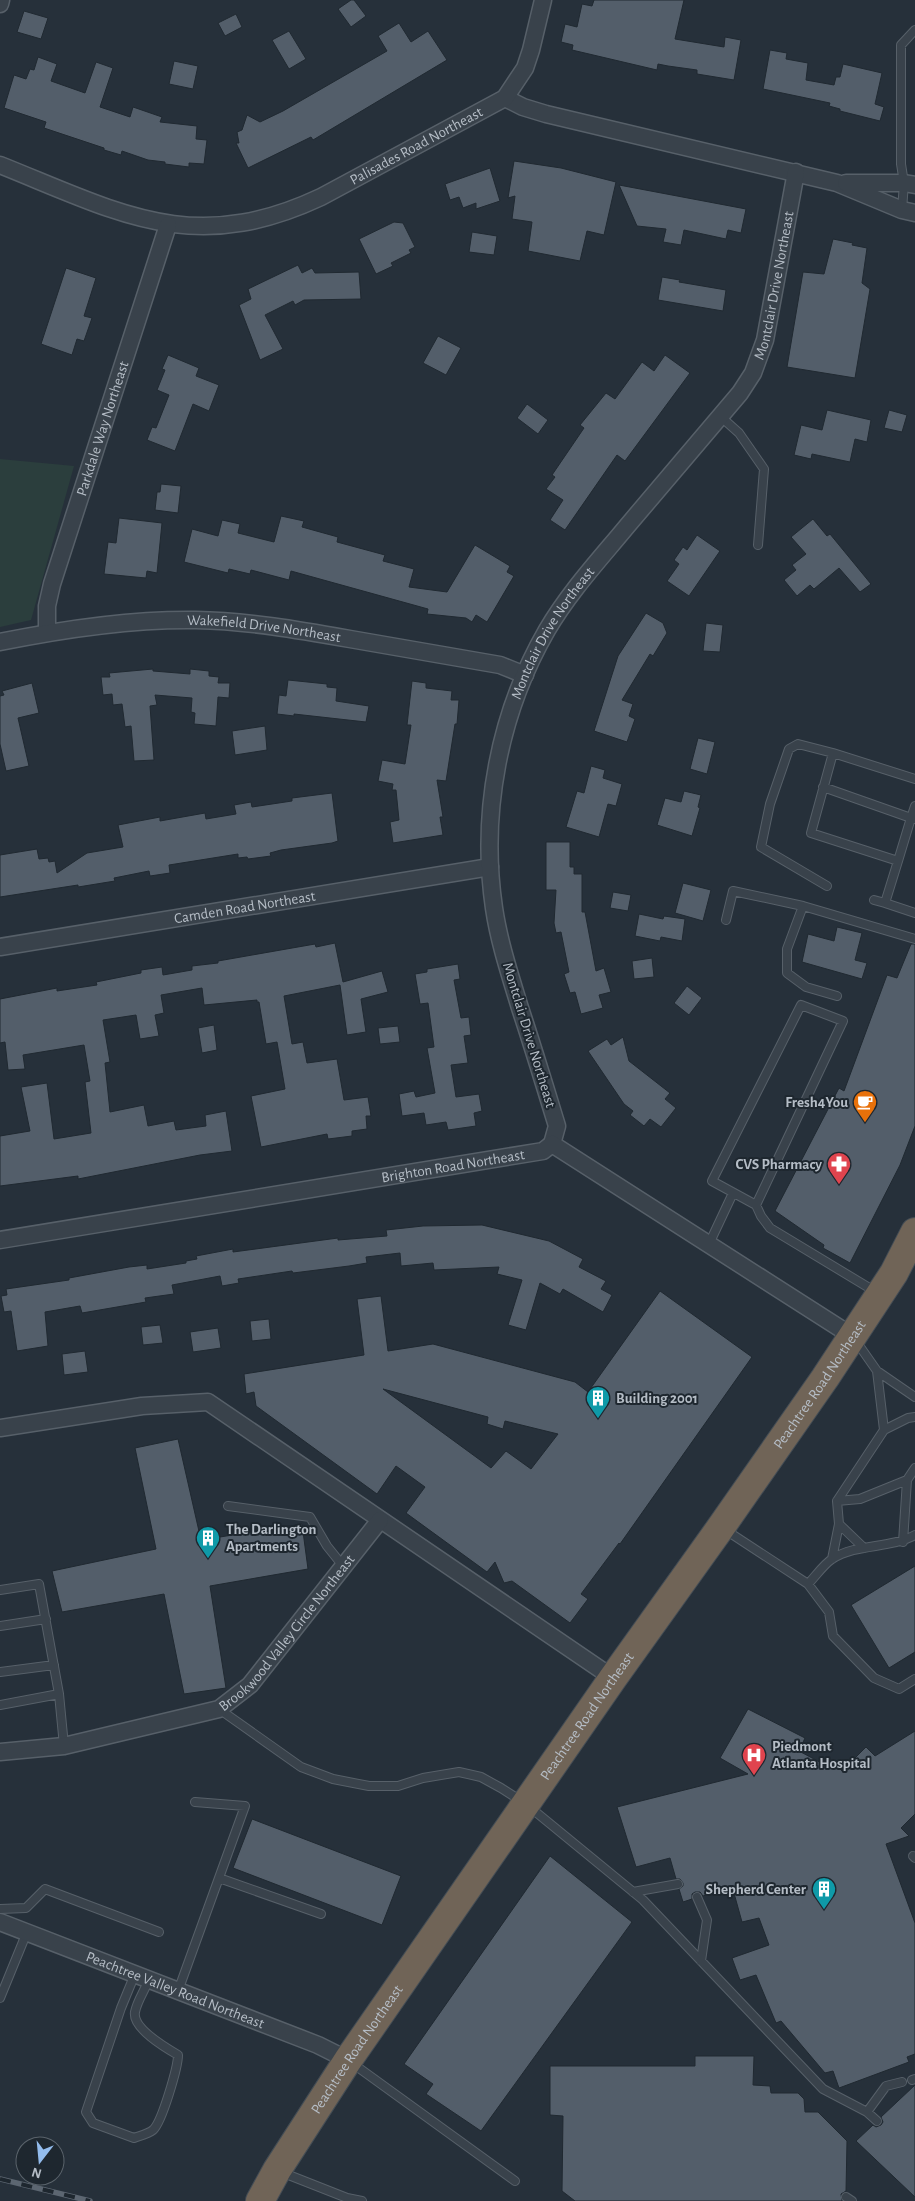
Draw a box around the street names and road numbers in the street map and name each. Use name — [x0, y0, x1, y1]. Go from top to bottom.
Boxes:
street label: Palisades Road Northeast — [347, 104, 485, 187]
street label: Montclair Drive Northeast — [751, 210, 796, 362]
street label: Parkdale Way Northeast — [73, 359, 131, 498]
street label: Montclair Drive Northeast — [508, 564, 597, 701]
street label: Wakefield Drive Northeast — [187, 612, 342, 645]
street label: Camden Road Northeast — [173, 888, 317, 926]
street label: Montclair Drive Northeast — [500, 961, 558, 1110]
street label: Brighton Road Northeast — [380, 1147, 526, 1185]
street label: Peachtree Road Northeast — [771, 1317, 868, 1452]
street label: Brookwood Valley Circle Northeast — [216, 1552, 357, 1714]
street label: Peachtree Road Northeast — [537, 1649, 636, 1783]
street label: Peachtree Valley Road Northeast — [84, 1949, 267, 2031]
street label: Peachtree Road Northeast — [308, 1982, 405, 2116]

